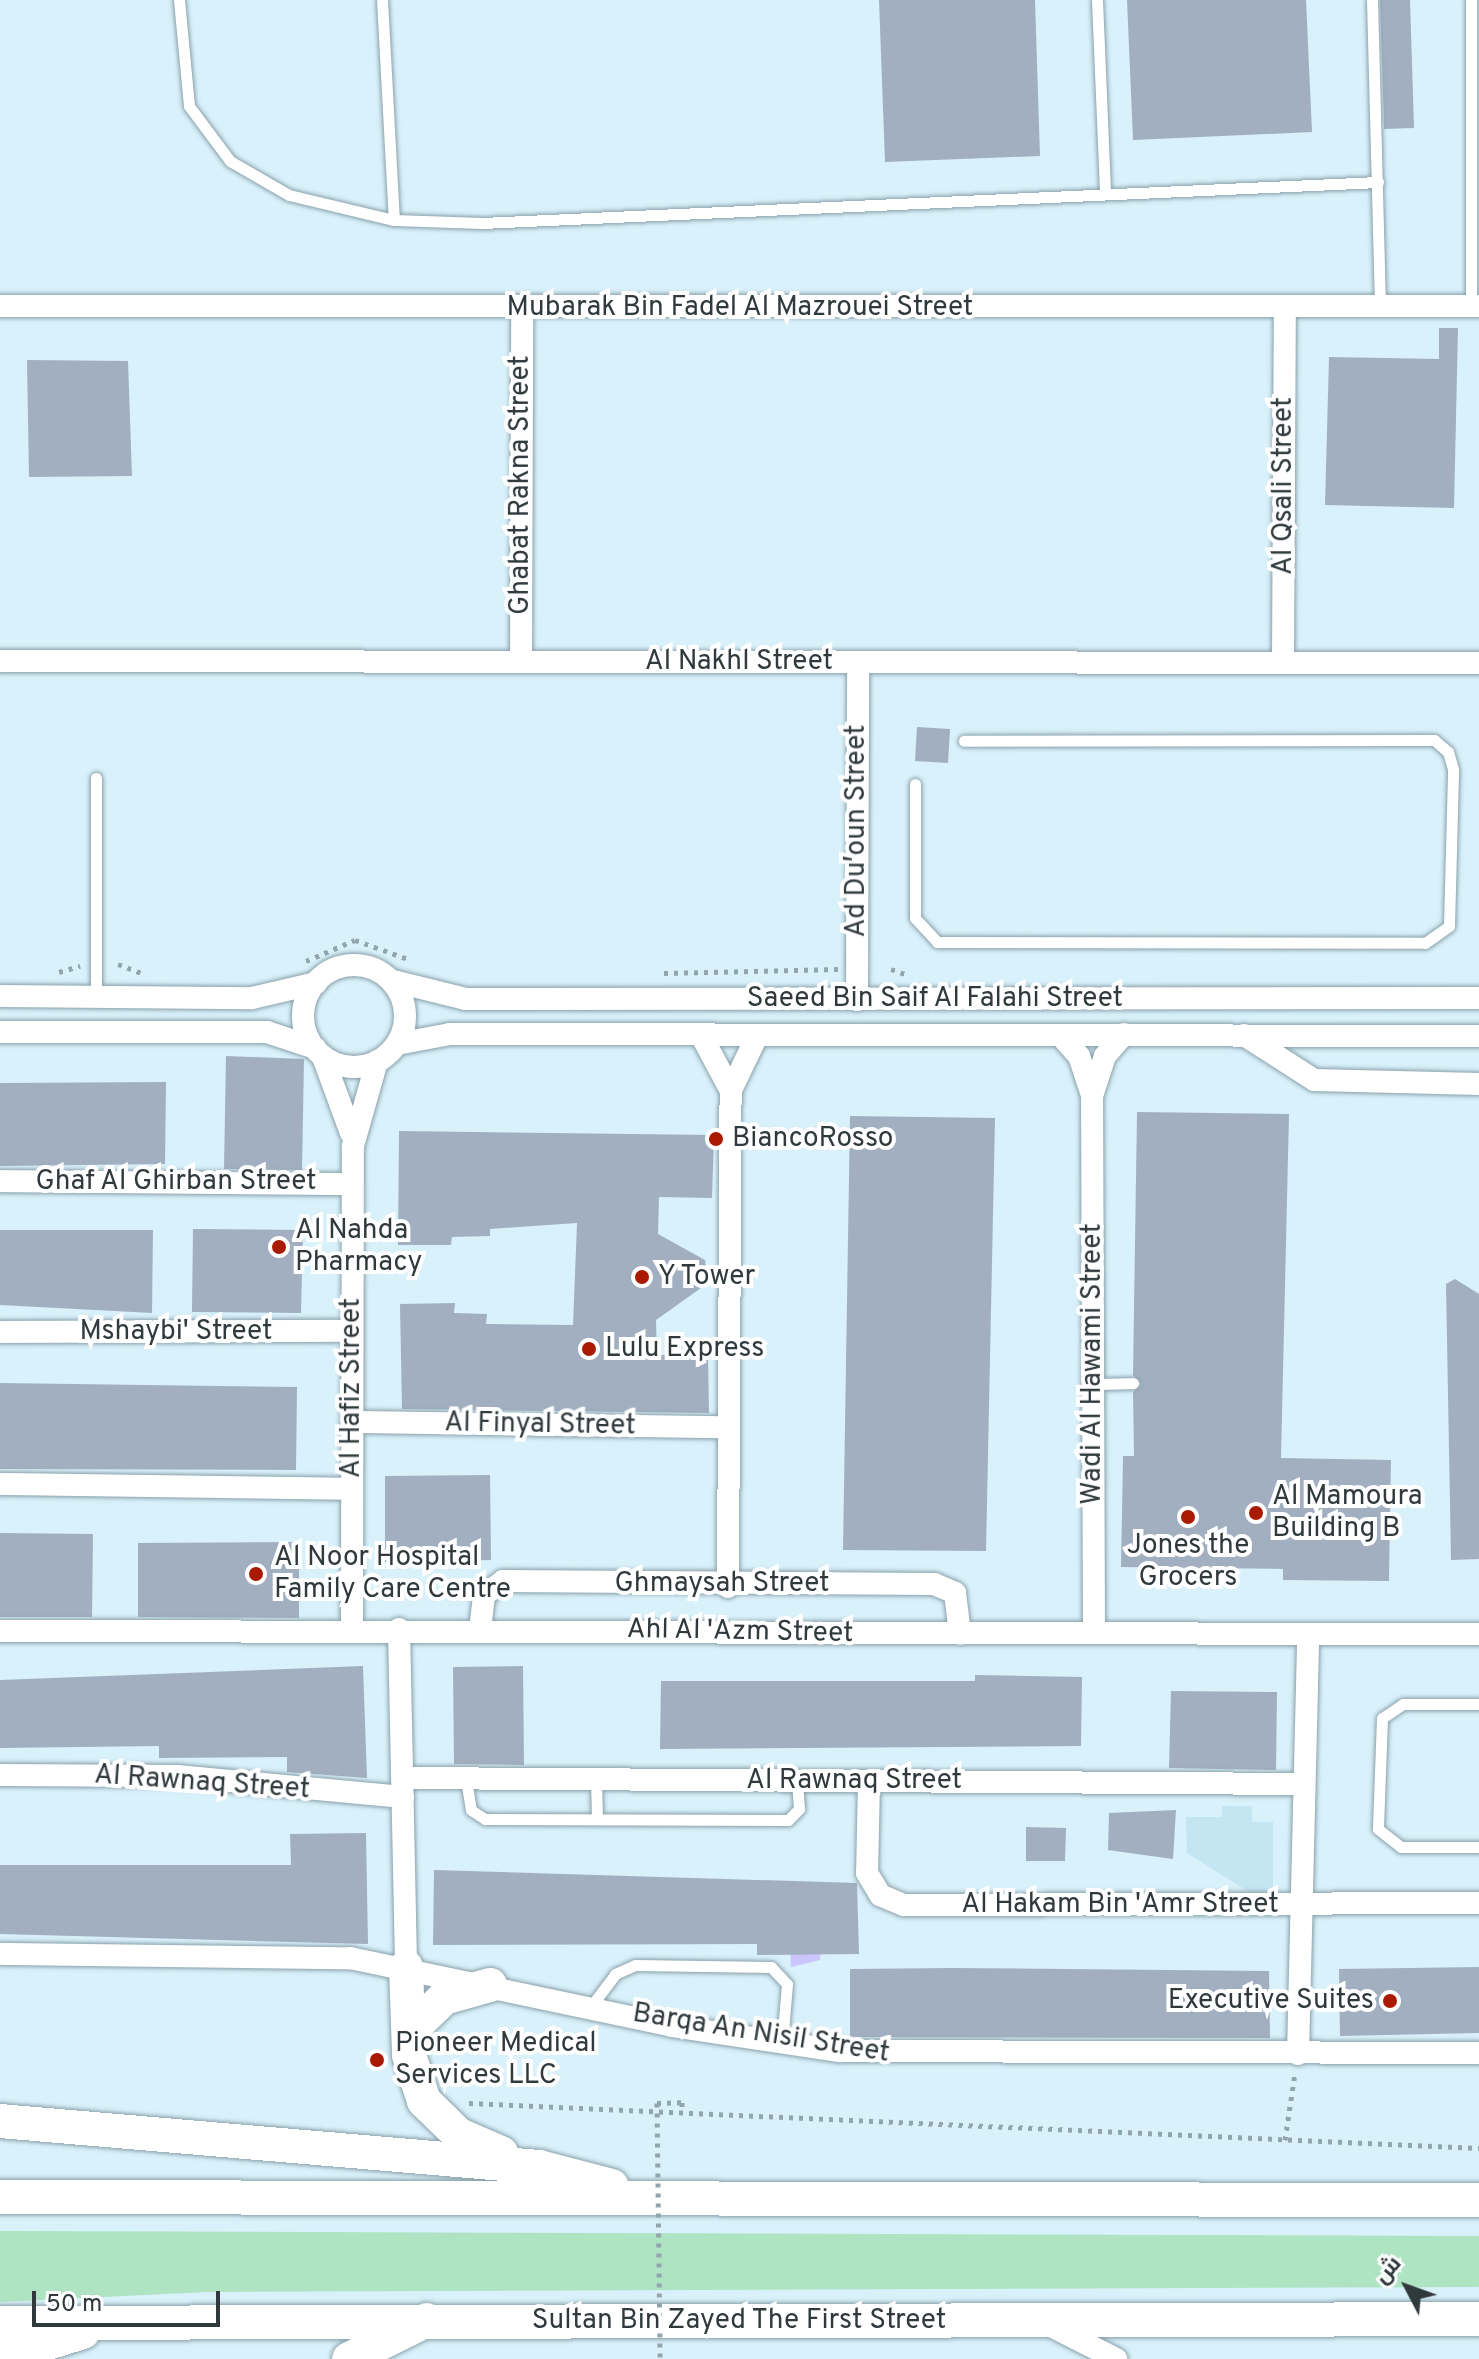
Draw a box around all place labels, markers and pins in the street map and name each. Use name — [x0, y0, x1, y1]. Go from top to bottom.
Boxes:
place label: BiancoRosso — [732, 1122, 893, 1156]
marker: BiancoRosso — [707, 1130, 725, 1148]
place label: Al Nahda Pharmacy — [295, 1214, 422, 1280]
marker: Al Nahda Pharmacy — [270, 1238, 288, 1256]
place label: Y Tower — [658, 1260, 758, 1294]
marker: Y Tower — [633, 1268, 651, 1286]
place label: Lulu Express — [605, 1332, 764, 1366]
marker: Lulu Express — [580, 1340, 598, 1358]
place label: Al Mamoura Building B — [1272, 1480, 1422, 1546]
marker: Al Mamoura Building B — [1247, 1504, 1265, 1522]
marker: Jones the Grocers — [1179, 1508, 1197, 1526]
place label: Jones the Grocers — [1127, 1529, 1249, 1595]
place label: Al Noor Hospital Family Care Centre — [274, 1541, 511, 1607]
marker: Al Noor Hospital Family Care Centre — [245, 1563, 267, 1585]
place label: Executive Suites — [1168, 1984, 1374, 2018]
marker: Executive Suites — [1381, 1992, 1399, 2010]
place label: Pioneer Medical Services LLC — [395, 2027, 597, 2093]
marker: Pioneer Medical Services LLC — [366, 2049, 388, 2071]

